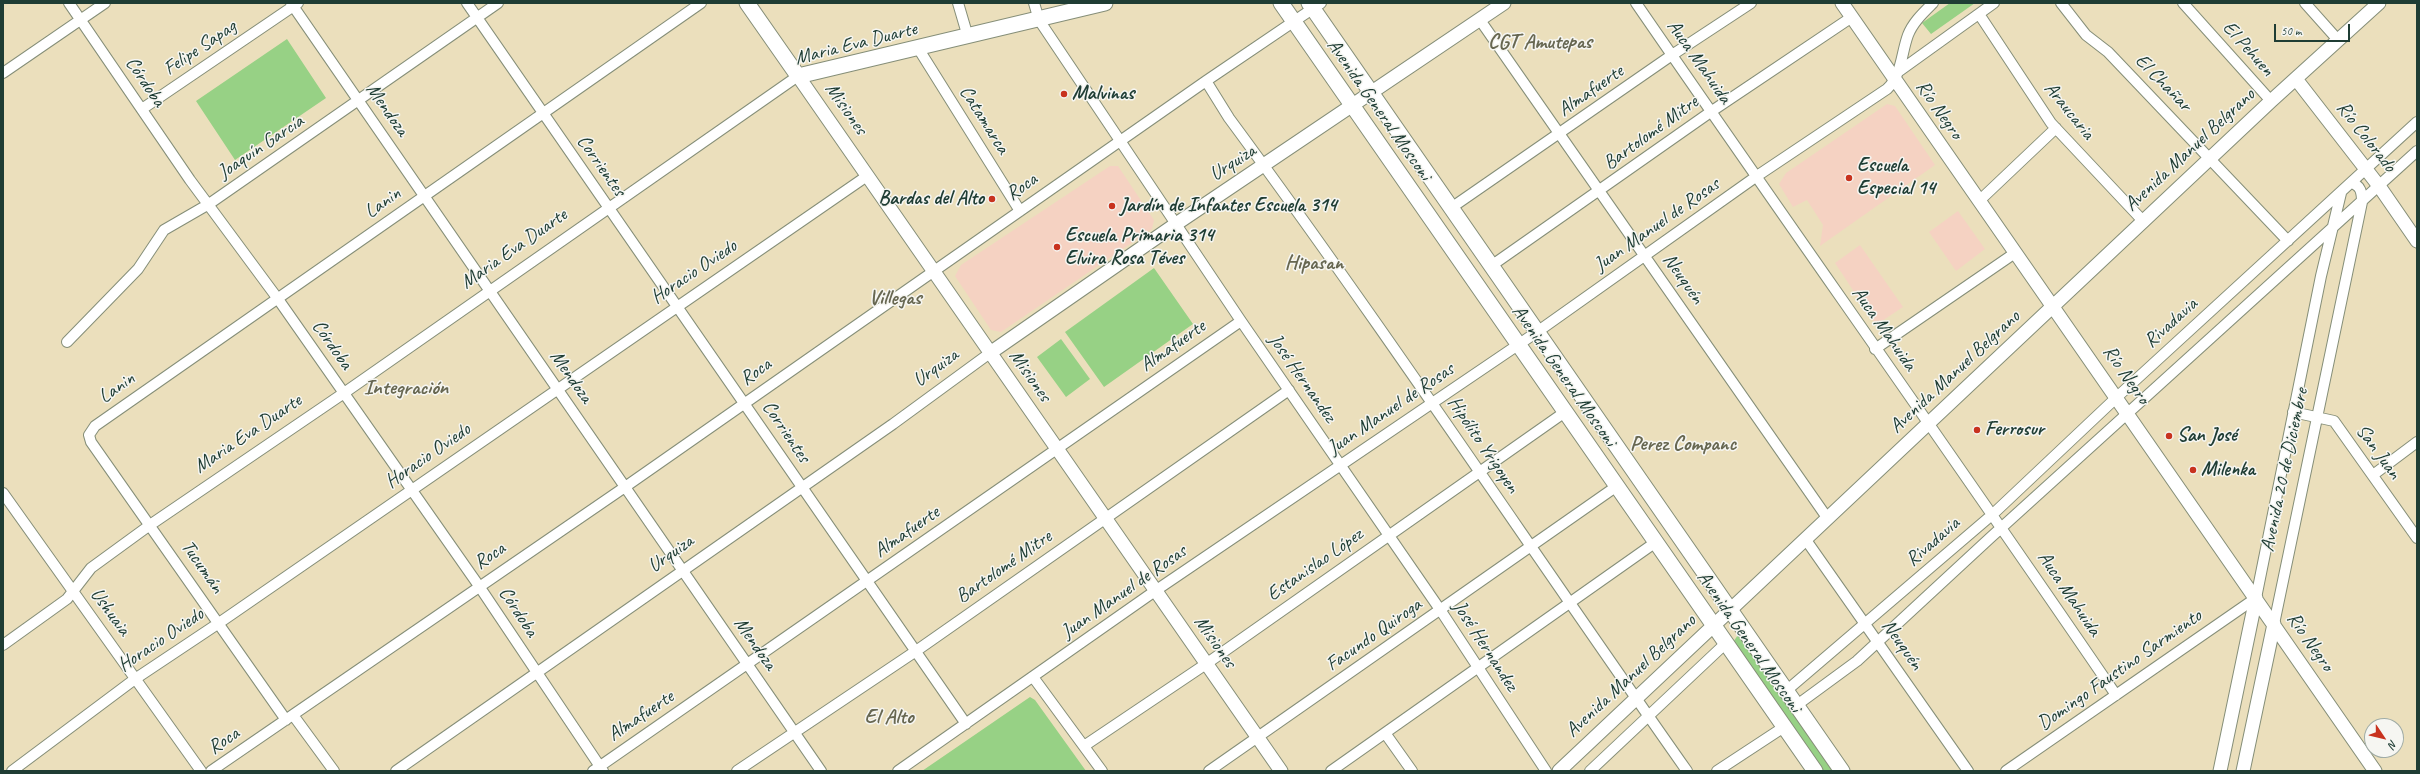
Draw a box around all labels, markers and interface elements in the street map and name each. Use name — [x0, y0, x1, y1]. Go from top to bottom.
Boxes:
street label: Felipe Sapag — [159, 15, 241, 81]
street label: Auca Mahuida — [1661, 15, 1737, 109]
street label: El Pehuen — [2217, 16, 2279, 82]
scale bar — [2276, 16, 2352, 42]
street label: Maria Eva Duarte — [793, 17, 919, 71]
text: 50 m — [2281, 23, 2301, 39]
district label: CGT Amutepas — [1488, 29, 1592, 55]
street label: Avenida General Mosconi — [1321, 35, 1437, 185]
street label: El Chañar — [2130, 49, 2196, 117]
street label: Córdoba — [120, 52, 170, 112]
street label: Almafuerte — [1554, 60, 1628, 122]
street label: Río Negro — [1910, 76, 1968, 144]
street label: Araucaria — [2039, 77, 2099, 145]
street label: Misiones — [819, 78, 873, 140]
street label: Mendoza — [360, 79, 414, 141]
street label: Catamarca — [954, 81, 1014, 159]
place label: Malvinas — [1072, 82, 1134, 106]
street label: Avenida Manuel Belgrano — [2120, 83, 2260, 217]
marker: Malvinas — [1059, 89, 1069, 99]
street label: Bartolomé Mitre — [1599, 90, 1703, 176]
street label: Río Colorado — [2331, 97, 2401, 177]
street label: Joaquín García — [213, 109, 309, 185]
street label: Corrientes — [571, 130, 631, 202]
street label: Urquiza — [1205, 139, 1261, 187]
place label: Escuela Especial 14 — [1857, 154, 1935, 201]
street label: Roca — [1002, 168, 1042, 206]
street label: Juan Manuel de Rosas — [1590, 173, 1724, 277]
marker: Escuela Especial 14 — [1844, 173, 1854, 183]
street label: Lanin — [360, 182, 406, 224]
place label: Bardas del Alto — [879, 187, 984, 211]
marker: Bardas del Alto — [987, 194, 997, 204]
place label: Jardín de Infantes Escuela 314 — [1120, 194, 1337, 218]
marker: Jardín de Infantes Escuela 314 — [1107, 201, 1117, 211]
street label: Maria Eva Duarte — [456, 203, 572, 295]
place label: Escuela Primaria 314 Elvira Rosa Téves — [1065, 224, 1214, 271]
street label: Horacio Oviedo — [646, 234, 742, 310]
marker: Escuela Primaria 314 Elvira Rosa Téves — [1052, 242, 1062, 252]
street label: Neuquén — [1657, 249, 1709, 309]
district label: Hipasan — [1285, 250, 1343, 276]
street label: Auca Mahuida — [1846, 282, 1922, 376]
district label: Villegas — [869, 285, 921, 311]
street label: Rivadavia — [2139, 293, 2203, 353]
street label: Avenida General Mosconi — [1506, 301, 1622, 451]
street label: Avenida Manuel Belgrano — [1885, 305, 2025, 439]
street label: Córdoba — [306, 315, 358, 375]
street label: Almafuerte — [1136, 315, 1210, 377]
street label: José Hernandez — [1263, 329, 1341, 427]
street label: Río Negro — [2097, 341, 2155, 409]
street label: Urquiza — [909, 344, 963, 392]
street label: Misiones — [1003, 345, 1057, 407]
street label: Mendoza — [544, 346, 598, 408]
street label: Roca — [736, 353, 776, 391]
street label: Juan Manuel de Rosas — [1323, 358, 1459, 460]
street label: Lanin — [94, 367, 140, 409]
district label: Integración — [364, 375, 448, 401]
street label: Avenida 20 de Diciembre — [2256, 386, 2314, 554]
street label: Maria Eva Duarte — [190, 389, 306, 479]
street label: Hipólito Yrigoyen — [1442, 392, 1524, 498]
street label: Corrientes — [756, 396, 816, 468]
street label: Horacio Oviedo — [381, 418, 475, 494]
place label: Ferrosur — [1985, 418, 2044, 442]
street label: San Juan — [2350, 420, 2406, 484]
place label: San José — [2177, 424, 2236, 448]
marker: Ferrosur — [1972, 425, 1982, 435]
district label: Perez Companc — [1630, 431, 1736, 457]
marker: San José — [2164, 431, 2174, 441]
place label: Milenka — [2201, 458, 2255, 482]
marker: Milenka — [2188, 465, 2198, 475]
street label: Almafuerte — [870, 501, 944, 563]
street label: Rivadavia — [1901, 512, 1965, 572]
street label: Estanislao López — [1262, 523, 1368, 607]
street label: Bartolomé Mitre — [951, 525, 1057, 609]
street label: Urquiza — [644, 530, 698, 578]
street label: Tucumán — [175, 536, 229, 598]
street label: Roca — [470, 537, 510, 575]
street label: Juan Manuel de Rosas — [1057, 540, 1191, 644]
street label: Auca Mahuida — [2032, 547, 2106, 641]
street label: Avenida General Mosconi — [1691, 567, 1807, 717]
street label: Córdoba — [493, 582, 543, 642]
street label: Ushuaia — [85, 583, 135, 641]
street label: Facundo Quiroga — [1321, 593, 1427, 677]
street label: José Hernandez — [1447, 596, 1523, 696]
street label: Horacio Oviedo — [113, 602, 209, 678]
street label: Domingo Faustino Sarmiento — [2033, 604, 2207, 736]
street label: Río Negro — [2281, 608, 2339, 676]
street label: Avenida Manuel Belgrano — [1561, 609, 1701, 743]
street label: Misiones — [1188, 611, 1242, 673]
street label: Mendoza — [728, 613, 782, 675]
street label: Neuquén — [1876, 615, 1928, 675]
street label: Almafuerte — [603, 685, 679, 747]
district label: El Alto — [864, 704, 914, 730]
north arrow — [2364, 718, 2404, 758]
street label: Roca — [204, 722, 244, 760]
text: N — [2385, 738, 2401, 751]

